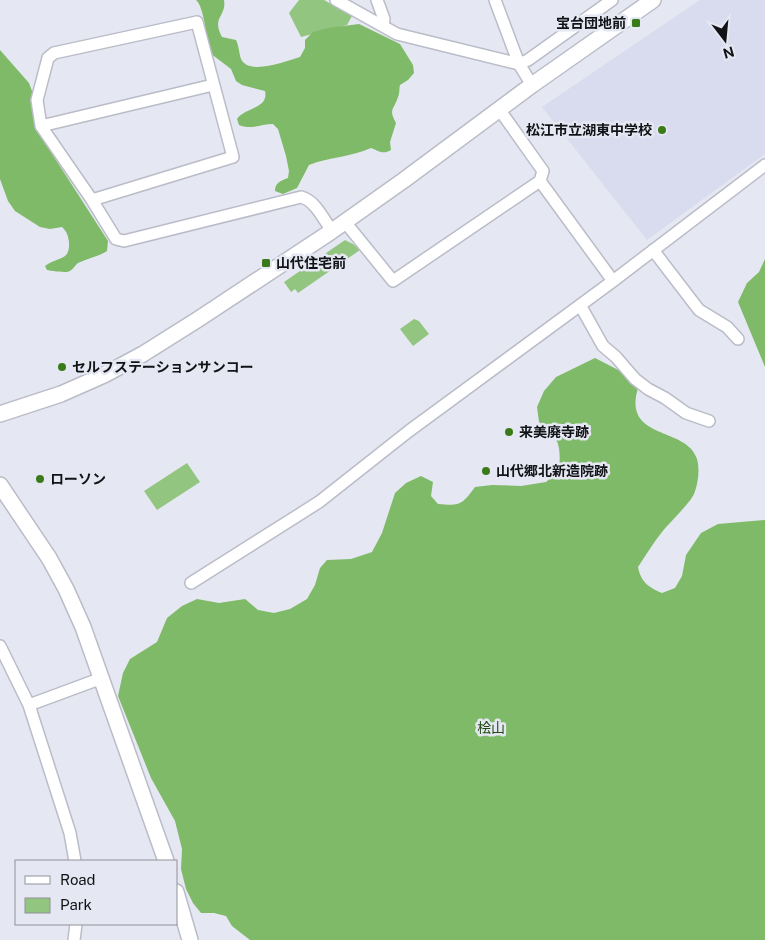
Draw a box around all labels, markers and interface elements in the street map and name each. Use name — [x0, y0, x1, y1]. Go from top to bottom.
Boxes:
place label: 宝台団地前 — [556, 15, 626, 31]
north arrow — [700, 15, 750, 65]
marker: 宝台団地前 — [630, 17, 642, 29]
text: N — [721, 43, 736, 62]
place label: 松江市立湖東中学校 — [526, 122, 652, 138]
marker: 松江市立湖東中学校 — [656, 124, 668, 136]
place label: 山代住宅前 — [276, 255, 346, 271]
marker: 山代住宅前 — [260, 257, 272, 269]
place label: セルフステーションサンコー — [72, 359, 254, 375]
marker: セルフステーションサンコー — [56, 361, 68, 373]
place label: 来美廃寺跡 — [519, 424, 589, 440]
marker: 来美廃寺跡 — [503, 426, 515, 438]
place label: 山代郷北新造院跡 — [496, 463, 608, 479]
marker: 山代郷北新造院跡 — [480, 465, 492, 477]
place label: ローソン — [50, 471, 106, 487]
marker: ローソン — [34, 473, 46, 485]
park label: 桧山 — [477, 720, 505, 736]
legend — [15, 860, 178, 925]
text: Road — [60, 871, 96, 888]
text: Park — [60, 896, 92, 913]

